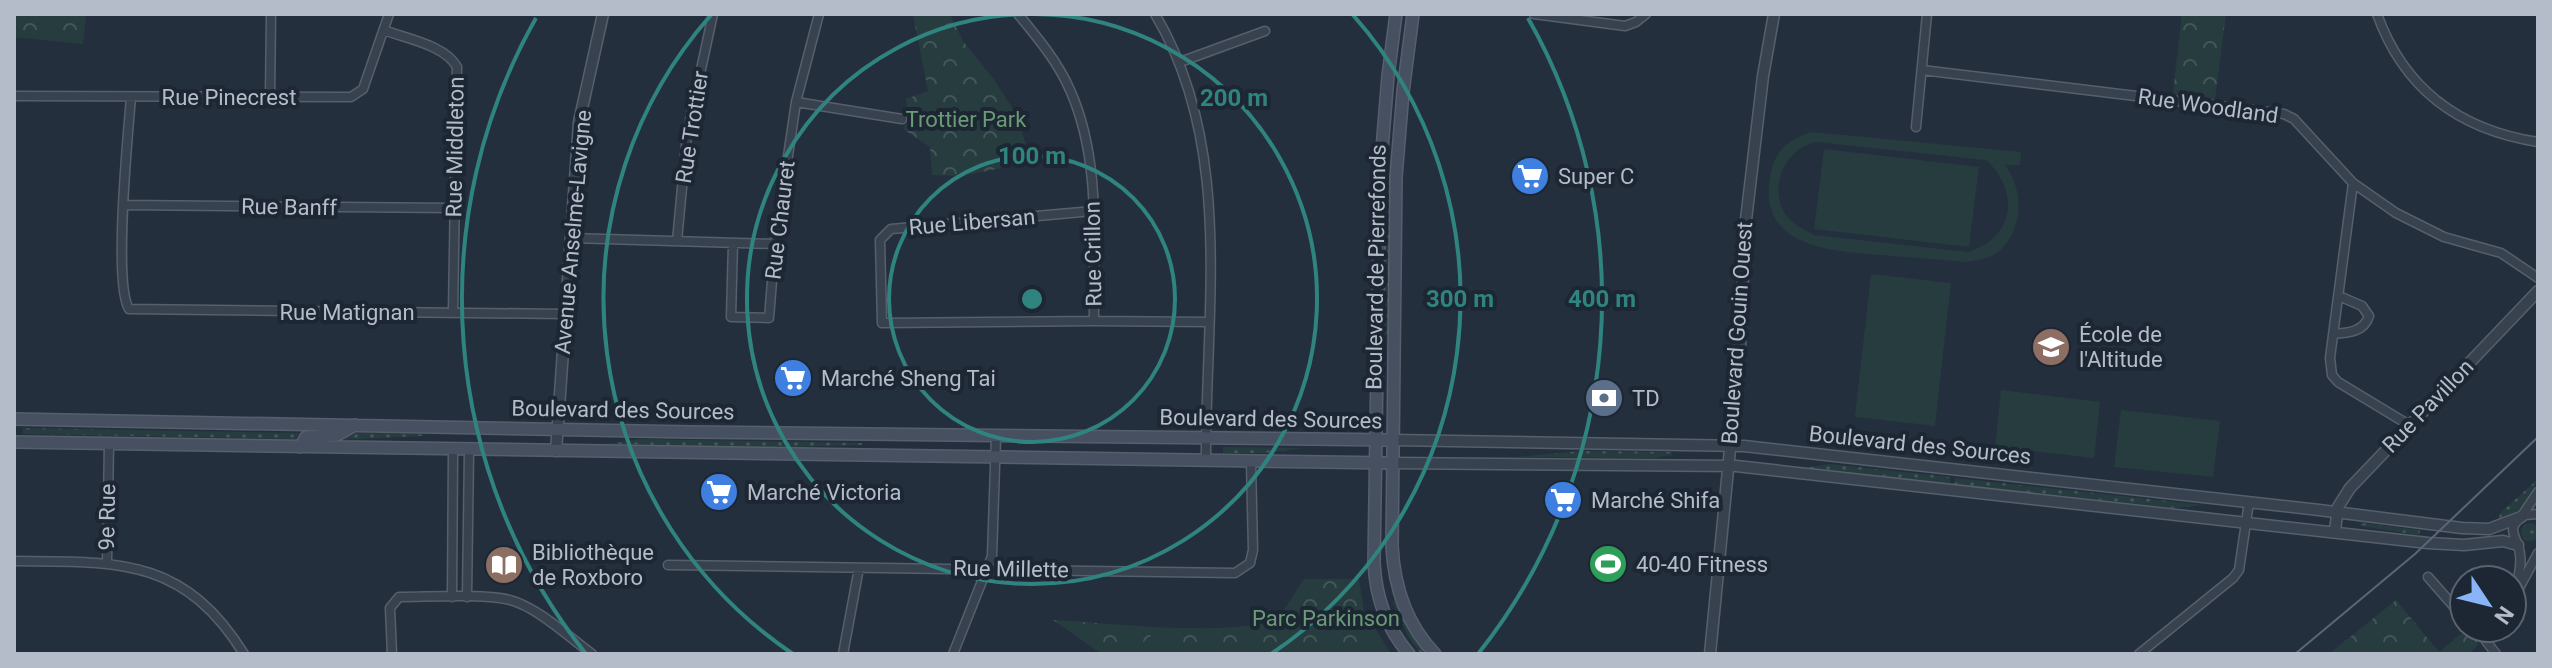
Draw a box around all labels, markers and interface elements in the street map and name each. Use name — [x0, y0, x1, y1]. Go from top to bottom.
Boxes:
street label: Rue Trottier — [671, 69, 713, 185]
street label: Rue Middleton — [441, 76, 469, 218]
text: 200 m — [1200, 84, 1268, 112]
street label: Rue Woodland — [2136, 84, 2280, 128]
street label: Rue Pinecrest — [162, 85, 296, 110]
park label: Trottier Park — [906, 107, 1027, 132]
street label: Avenue Anselme-Lavigne — [550, 109, 596, 355]
text: 100 m — [998, 142, 1066, 170]
street label: Boulevard de Pierrefonds — [1361, 144, 1391, 390]
supermarket icon: Super C — [1509, 155, 1551, 197]
street label: Rue Chauret — [760, 159, 800, 281]
place label: Super C — [1558, 164, 1634, 189]
street label: Rue Banff — [241, 194, 338, 220]
street label: Rue Crillon — [1080, 201, 1106, 307]
street label: Rue Libersan — [908, 204, 1036, 240]
street label: Boulevard Gouin Ouest — [1717, 221, 1757, 445]
centre of rings — [1018, 285, 1046, 313]
text: 300 m — [1426, 285, 1494, 313]
text: 400 m — [1568, 285, 1636, 313]
street label: Rue Matignan — [279, 300, 415, 325]
place label: École de l'Altitude — [2079, 322, 2163, 372]
school or university icon: École de l'Altitude — [2030, 326, 2072, 368]
street label: Rue Pavillon — [2377, 354, 2479, 458]
supermarket icon: Marché Sheng Tai — [772, 357, 814, 399]
place label: Marché Sheng Tai — [821, 366, 996, 391]
bank icon: TD — [1583, 377, 1625, 419]
place label: TD — [1632, 386, 1660, 411]
street label: Boulevard des Sources — [511, 396, 735, 424]
street label: Boulevard des Sources — [1159, 405, 1383, 433]
street label: Boulevard des Sources — [1808, 421, 2032, 469]
supermarket icon: Marché Victoria — [698, 471, 740, 513]
supermarket icon: Marché Shifa — [1542, 479, 1584, 521]
place label: Marché Victoria — [747, 480, 901, 505]
street label: 9e Rue — [94, 483, 120, 551]
place label: Marché Shifa — [1591, 488, 1720, 513]
place label: Bibliothèque de Roxboro — [532, 540, 654, 590]
sports icon: 40-40 Fitness — [1587, 543, 1629, 585]
library icon: Bibliothèque de Roxboro — [483, 544, 525, 586]
place label: 40-40 Fitness — [1636, 552, 1768, 577]
street label: Rue Millette — [953, 555, 1069, 583]
north arrow — [2448, 564, 2528, 644]
text: N — [2489, 602, 2519, 629]
park label: Parc Parkinson — [1252, 606, 1400, 631]

